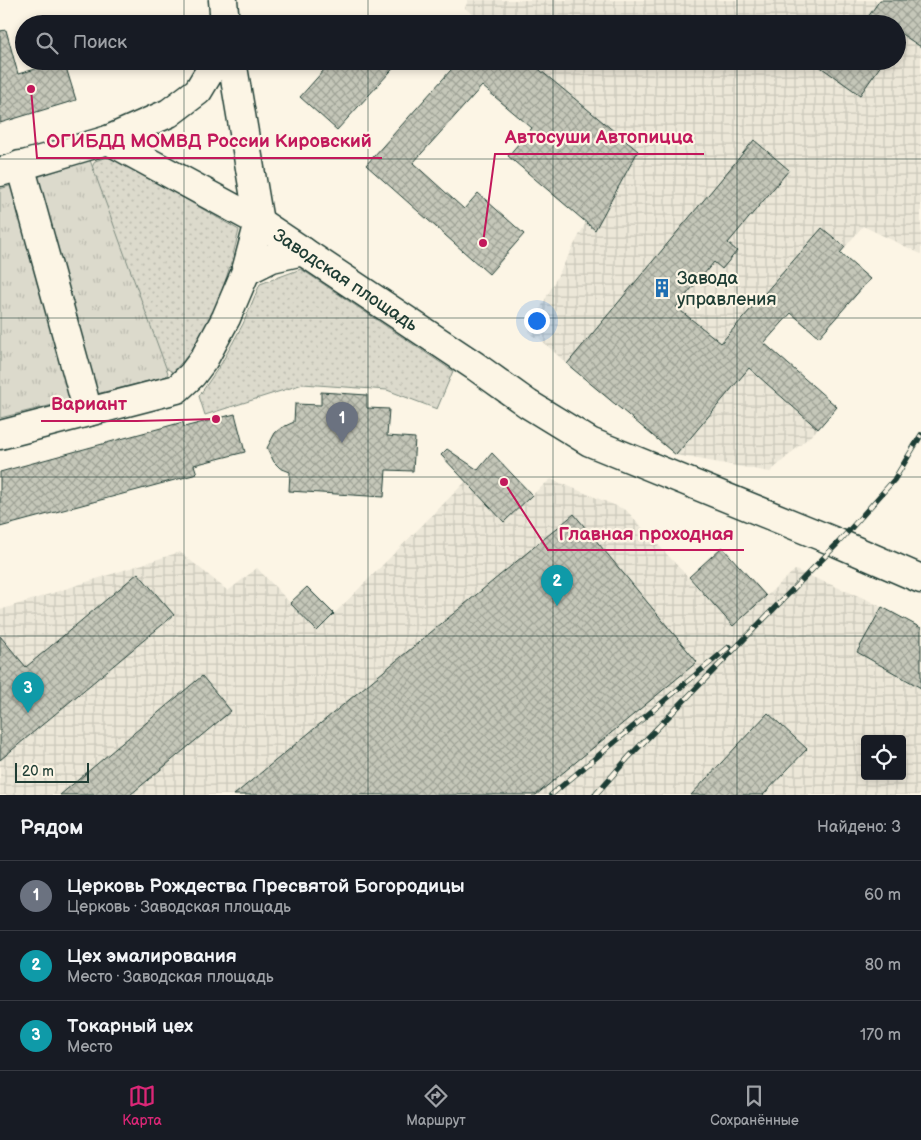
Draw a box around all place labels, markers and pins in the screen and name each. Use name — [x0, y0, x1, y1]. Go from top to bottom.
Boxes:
callout: Автосуши Автопицца — [495, 120, 704, 154]
callout: ОГИБДД МОМВД России Кировский — [37, 124, 382, 158]
place label: Завода управления — [677, 268, 776, 310]
building icon: Завода управления — [651, 277, 673, 299]
callout: Вариант — [41, 387, 137, 421]
pin: 1 — [326, 402, 358, 443]
callout: Главная проходная — [548, 516, 744, 550]
pin: 2 — [541, 565, 573, 606]
pin: 3 — [12, 672, 44, 713]

